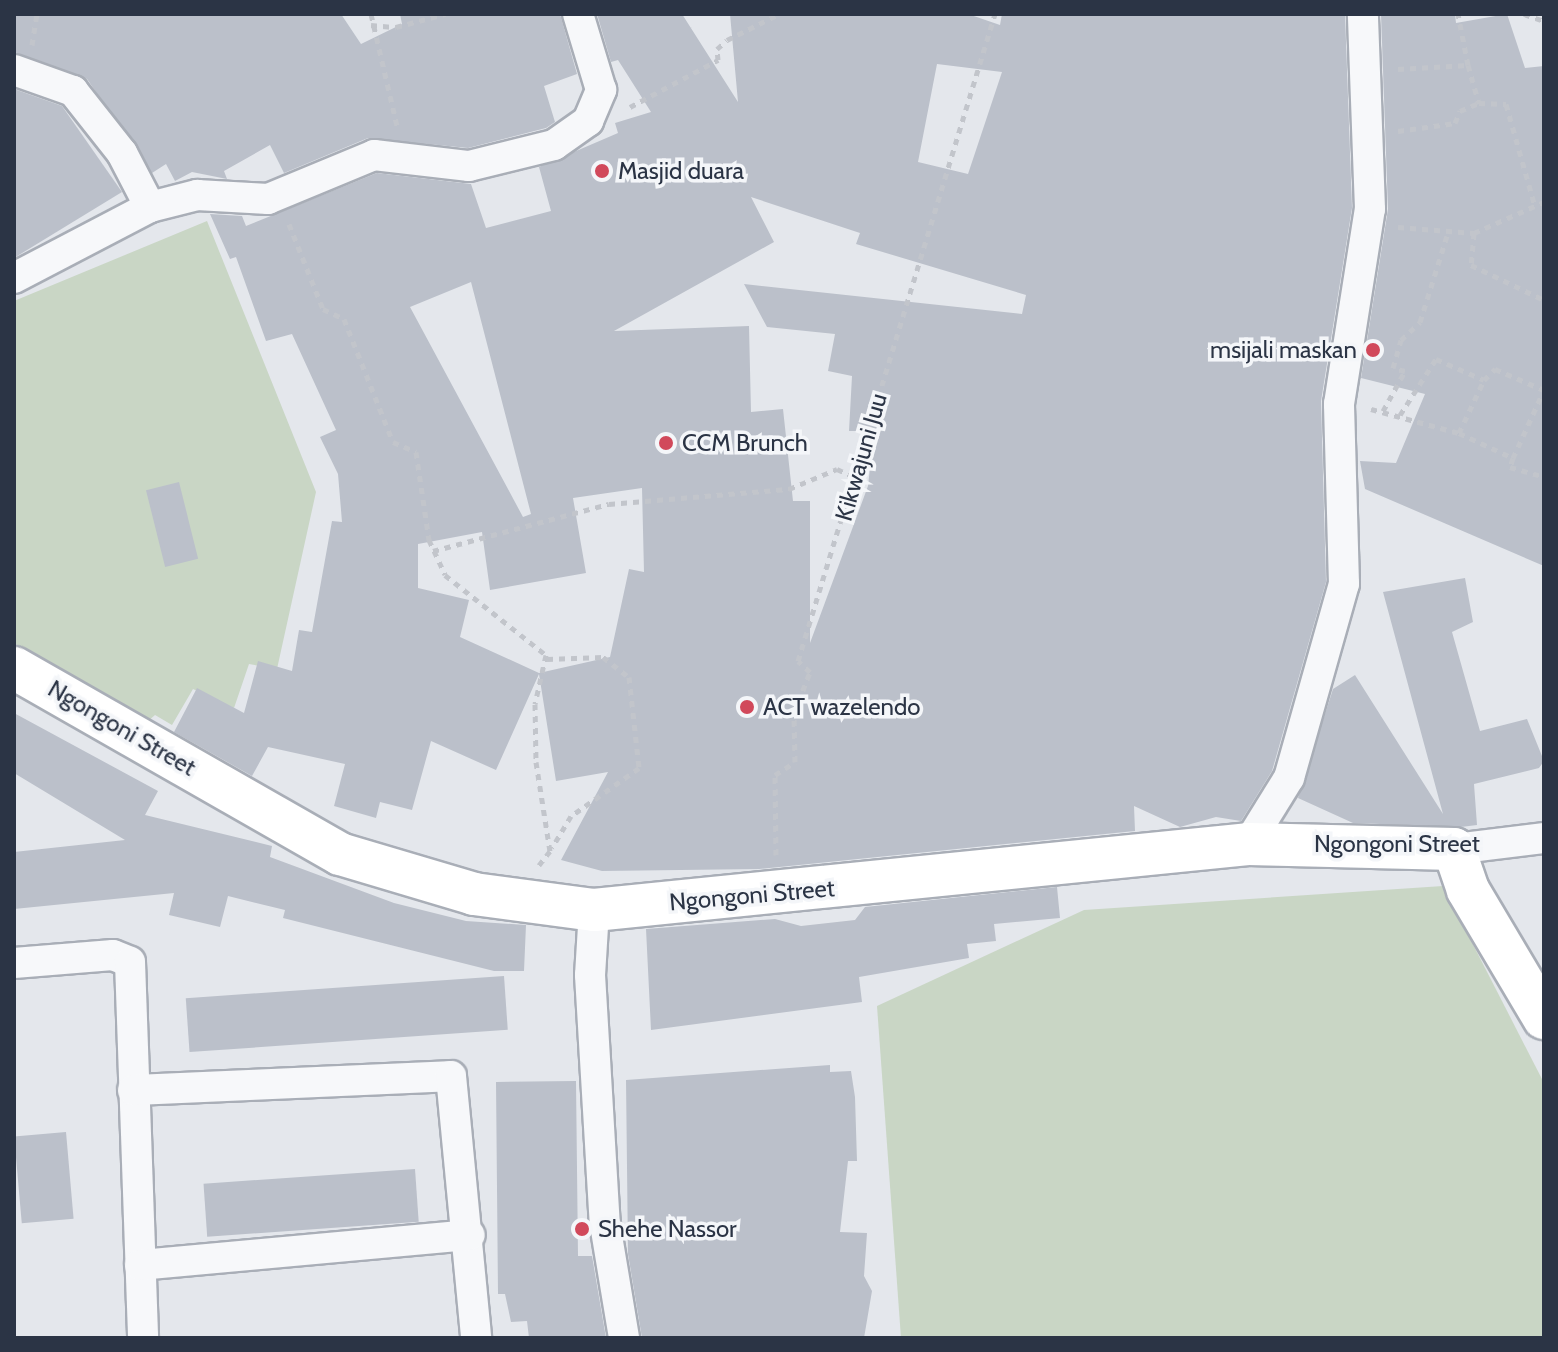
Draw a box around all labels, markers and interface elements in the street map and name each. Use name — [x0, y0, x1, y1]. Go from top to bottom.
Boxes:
place label: Masjid duara — [618, 157, 744, 185]
marker: Masjid duara — [593, 162, 611, 180]
place label: msijali maskan — [1210, 336, 1357, 364]
marker: msijali maskan — [1364, 341, 1382, 359]
street label: Kikwajuni Juu — [829, 390, 893, 524]
place label: CCM Brunch — [682, 429, 808, 457]
marker: CCM Brunch — [657, 434, 675, 452]
street label: Ngongoni Street — [43, 674, 201, 782]
place label: ACT wazelendo — [763, 693, 920, 721]
marker: ACT wazelendo — [738, 698, 756, 716]
street label: Ngongoni Street — [1314, 830, 1480, 858]
street label: Ngongoni Street — [668, 873, 836, 917]
place label: Shehe Nassor — [598, 1215, 737, 1243]
marker: Shehe Nassor — [573, 1220, 591, 1238]

